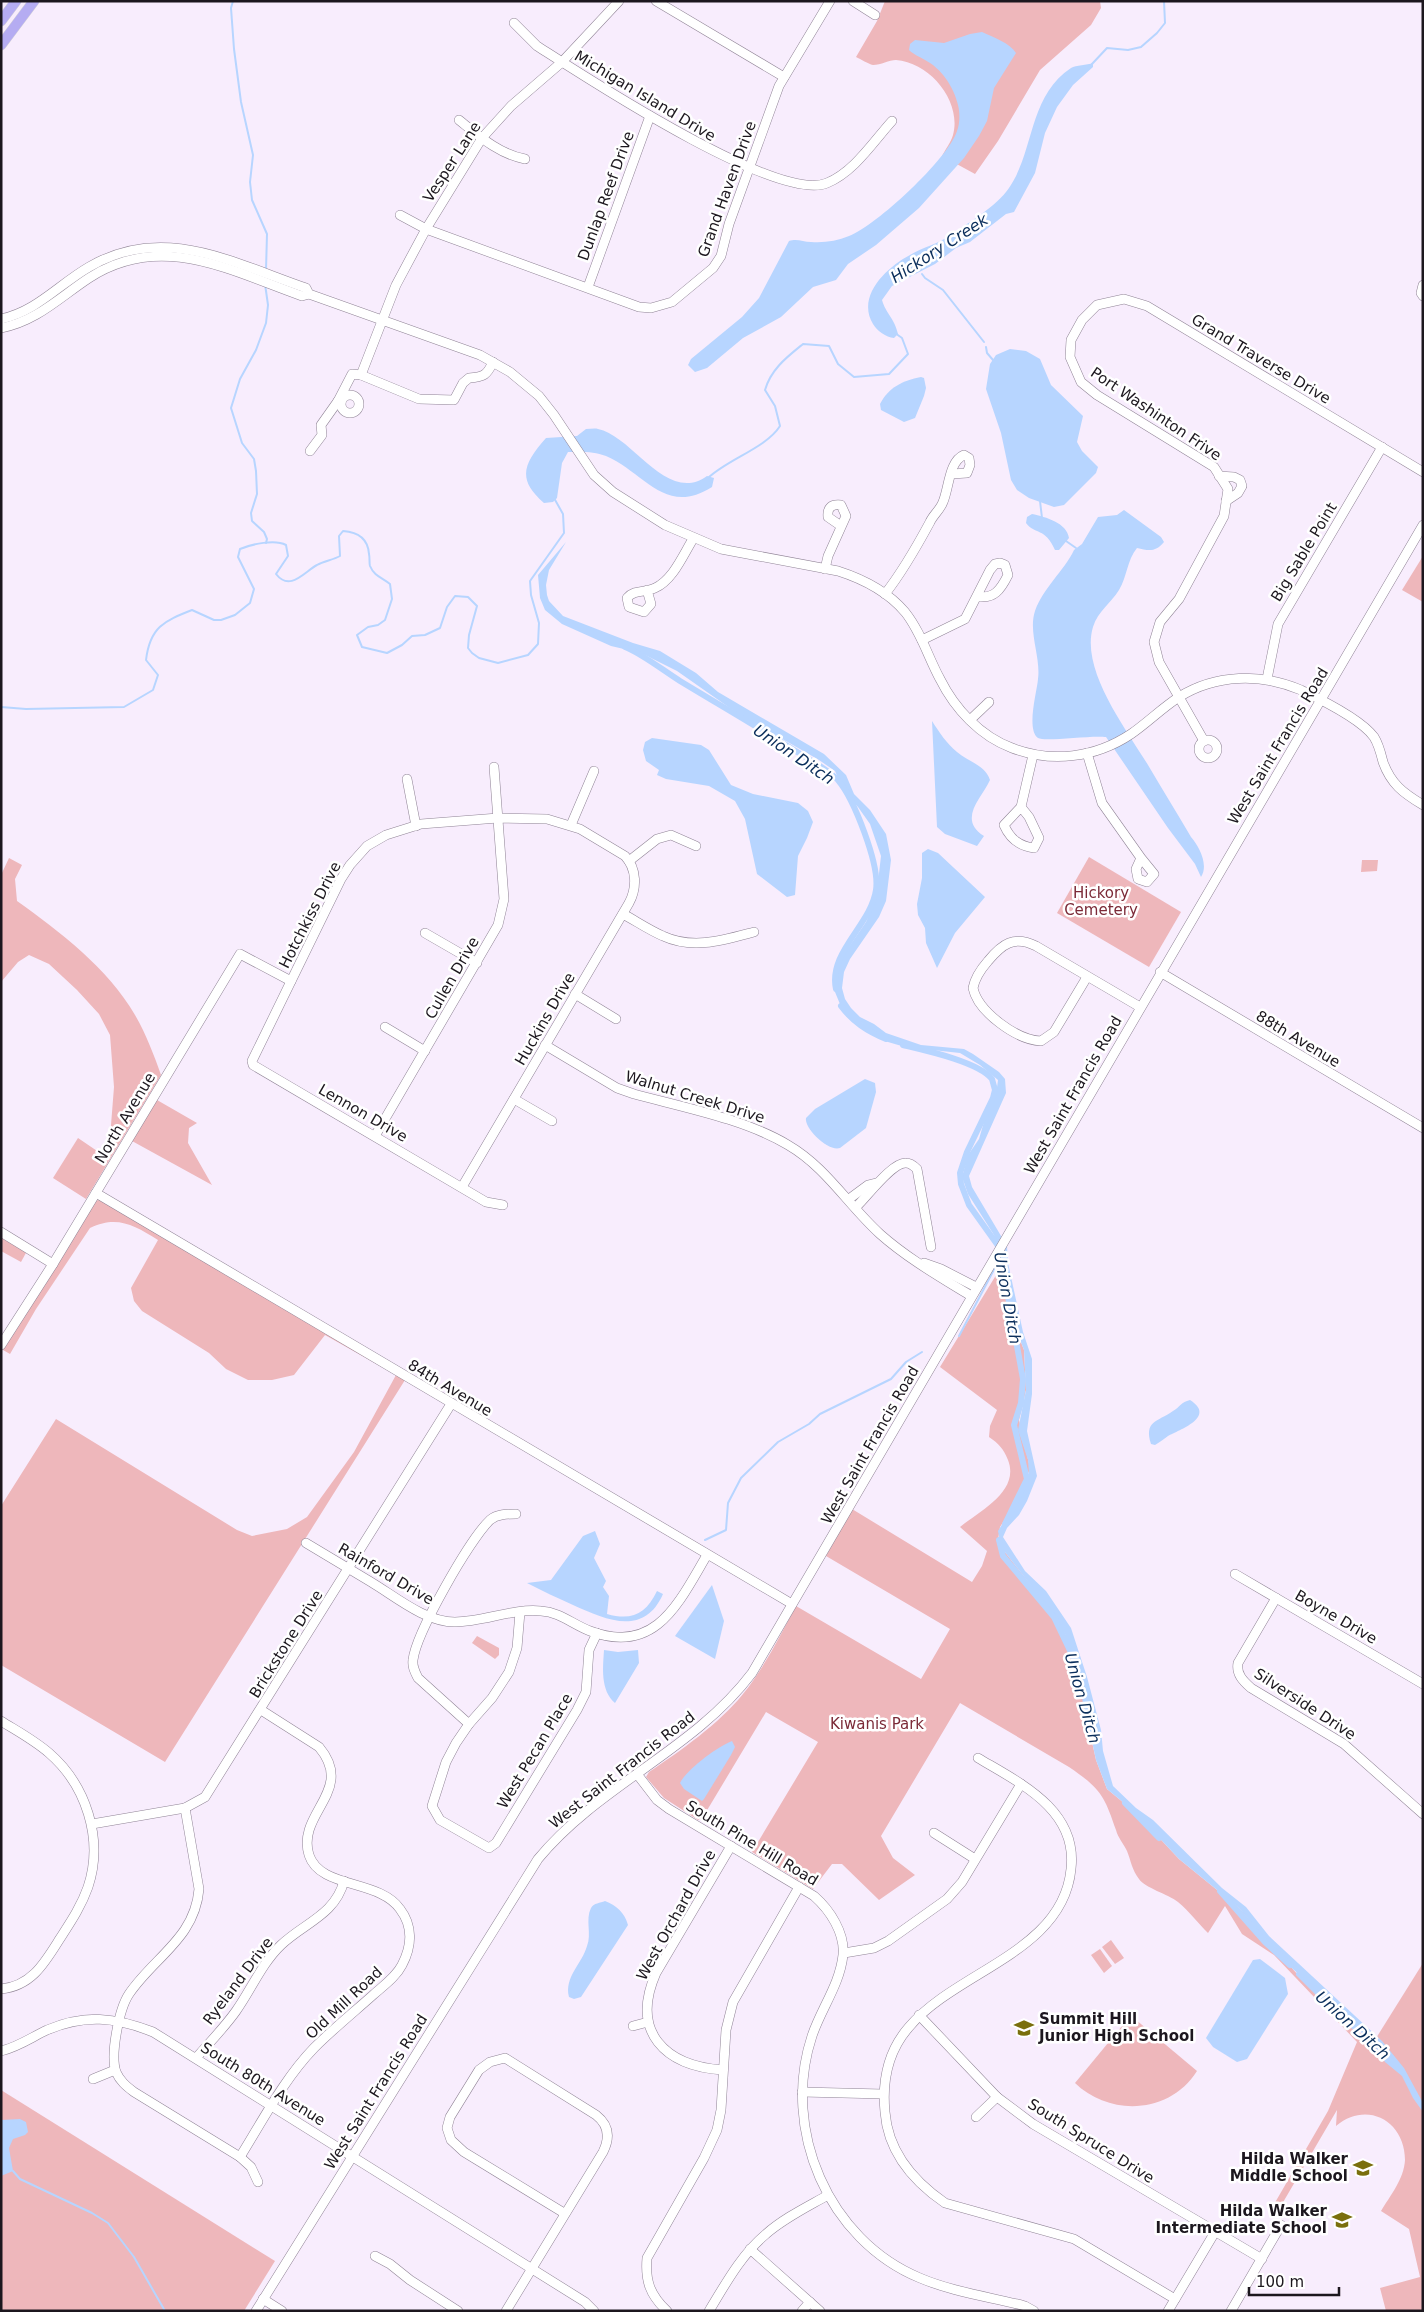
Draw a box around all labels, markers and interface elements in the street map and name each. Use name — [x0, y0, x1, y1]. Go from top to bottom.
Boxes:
street label: Michigan Island Drive — [571, 47, 719, 145]
street label: Vesper Lane — [419, 118, 485, 206]
street label: Grand Haven Drive — [694, 118, 760, 260]
street label: Dunlap Reef Drive — [574, 129, 638, 263]
water label: Hickory Creek — [887, 210, 992, 287]
street label: Grand Traverse Drive — [1188, 310, 1334, 408]
street label: Port Washinton Frive — [1087, 364, 1225, 464]
street label: Big Sable Point — [1267, 499, 1341, 605]
street label: West Saint Francis Road — [1224, 664, 1332, 828]
water label: Union Ditch — [750, 720, 838, 788]
street label: Hotchkiss Drive — [275, 859, 345, 971]
park label: Hickory Cemetery — [1064, 884, 1138, 919]
street label: Cullen Drive — [421, 934, 483, 1022]
street label: Huckins Drive — [511, 969, 579, 1069]
street label: 88th Avenue — [1253, 1007, 1343, 1071]
street label: West Saint Francis Road — [1020, 1013, 1126, 1177]
street label: Walnut Creek Drive — [623, 1067, 767, 1127]
street label: North Avenue — [91, 1069, 159, 1167]
street label: Lennon Drive — [315, 1080, 411, 1146]
water label: Union Ditch — [990, 1250, 1025, 1346]
street label: 84th Avenue — [405, 1356, 495, 1420]
street label: West Saint Francis Road — [817, 1363, 923, 1527]
street label: Rainford Drive — [335, 1539, 437, 1609]
street label: Boyne Drive — [1292, 1586, 1380, 1648]
street label: Brickstone Drive — [246, 1587, 326, 1701]
water label: Union Ditch — [1061, 1651, 1105, 1746]
street label: Silverside Drive — [1251, 1664, 1359, 1744]
street label: West Pecan Place — [494, 1690, 576, 1812]
street label: West Saint Francis Road — [546, 1708, 698, 1832]
park label: Kiwanis Park — [830, 1715, 924, 1733]
street label: South Pine Hill Road — [683, 1796, 821, 1890]
street label: West Orchard Drive — [633, 1847, 719, 1983]
street label: Ryeland Drive — [199, 1934, 277, 2028]
street label: Old Mill Road — [302, 1963, 386, 2043]
water label: Union Ditch — [1312, 1987, 1394, 2064]
place label: Summit Hill Junior High School — [1038, 2010, 1194, 2045]
street label: West Saint Francis Road — [321, 2011, 431, 2173]
school or university icon: Summit Hill Junior High School — [1013, 2017, 1035, 2039]
street label: South 80th Avenue — [197, 2038, 329, 2130]
street label: South Spruce Drive — [1025, 2095, 1157, 2187]
place label: Hilda Walker Middle School — [1230, 2150, 1349, 2185]
school or university icon: Hilda Walker Middle School — [1352, 2157, 1374, 2179]
place label: Hilda Walker Intermediate School — [1156, 2202, 1328, 2237]
school or university icon: Hilda Walker Intermediate School — [1331, 2209, 1353, 2231]
scale bar — [1249, 2264, 1339, 2296]
text: 100 m — [1256, 2273, 1304, 2291]

